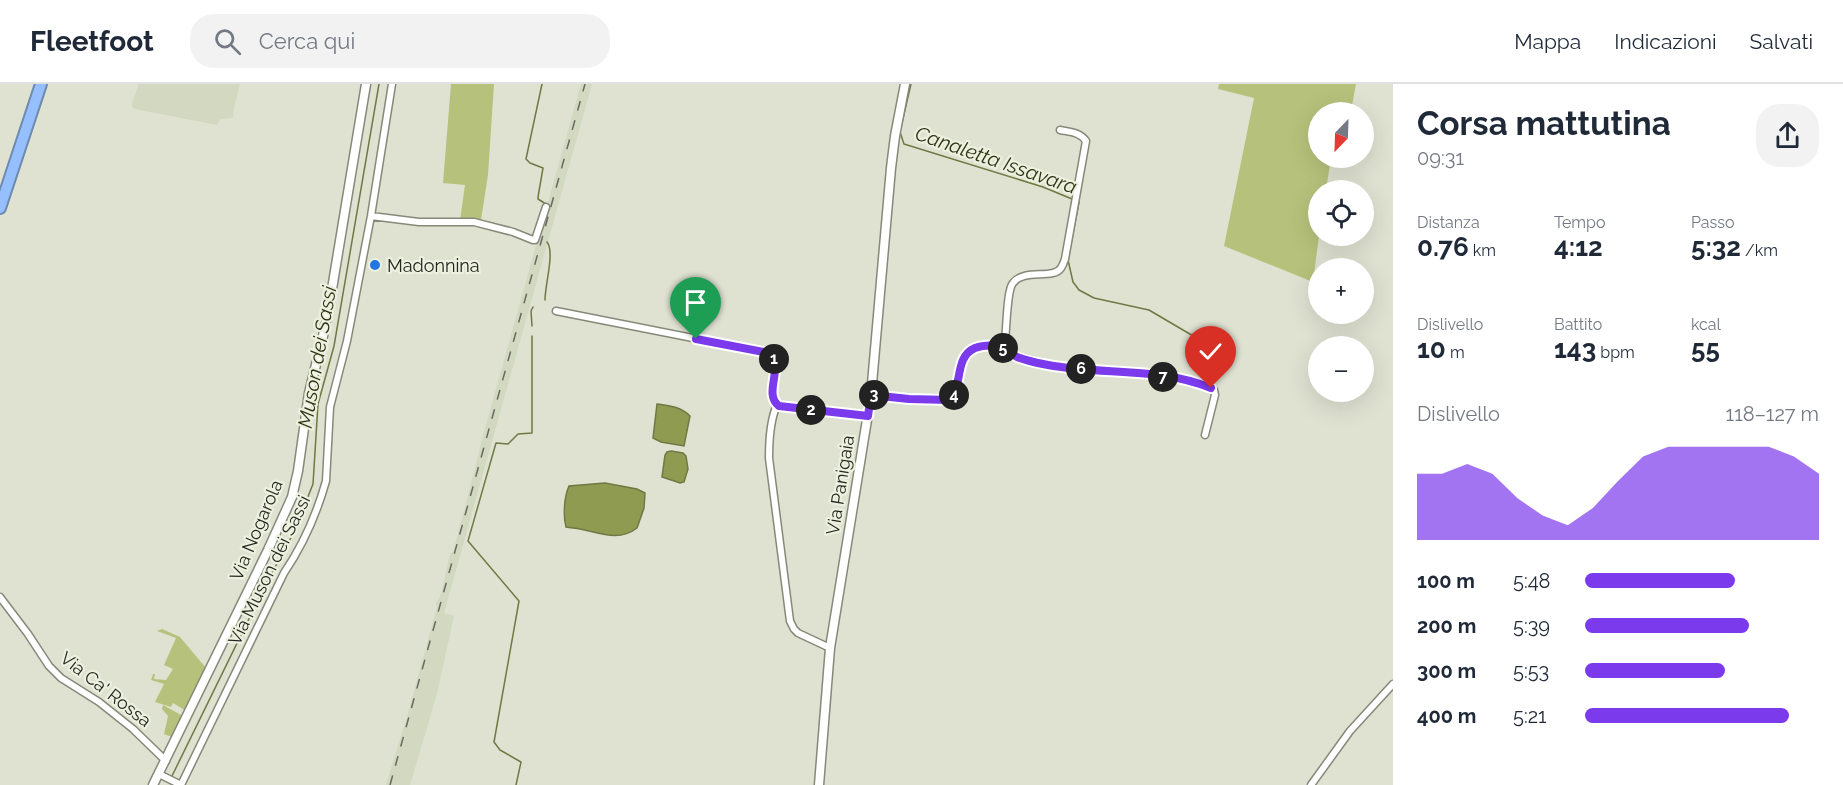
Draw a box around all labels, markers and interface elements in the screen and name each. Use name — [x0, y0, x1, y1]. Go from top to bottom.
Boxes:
search box — [190, 14, 610, 68]
text: Fleetfoot — [30, 25, 154, 58]
icon: search — [211, 25, 244, 58]
text: Cerca qui — [259, 28, 355, 54]
text: Mappa — [1514, 29, 1581, 54]
text: Indicazioni — [1614, 29, 1717, 54]
text: Salvati — [1750, 29, 1813, 54]
north arrow — [1308, 102, 1374, 168]
map controls — [1308, 102, 1374, 402]
text: Corsa mattutina — [1417, 104, 1671, 143]
button: share — [1756, 104, 1819, 167]
water label: Canaletta Issavara — [912, 121, 1080, 199]
text: 09:31 — [1417, 146, 1464, 170]
button: locate — [1308, 180, 1374, 246]
text: Distanza — [1417, 213, 1480, 232]
text: Tempo — [1554, 213, 1605, 232]
text: Passo — [1691, 213, 1735, 232]
text: 0.76 — [1417, 232, 1469, 262]
text: 4:12 — [1554, 232, 1603, 262]
text: 5:32 — [1691, 232, 1741, 262]
text: km — [1469, 241, 1496, 260]
text: /km — [1741, 241, 1778, 260]
place label: Madonnina — [387, 255, 480, 276]
marker: Madonnina — [368, 258, 382, 272]
button: + — [1308, 258, 1374, 324]
pin — [670, 277, 721, 339]
water label: Muson dei Sassi — [293, 283, 341, 430]
icon: arrive — [679, 286, 712, 319]
text: Dislivello — [1417, 315, 1483, 334]
text: Battito — [1554, 315, 1602, 334]
text: kcal — [1691, 315, 1721, 334]
pin — [1185, 326, 1236, 388]
pin: 5 — [988, 333, 1018, 363]
text: 10 — [1417, 334, 1446, 364]
text: 143 — [1554, 334, 1596, 364]
text: 55 — [1691, 334, 1720, 364]
icon: check — [1194, 335, 1227, 368]
button: − — [1308, 336, 1374, 402]
text: 5 — [999, 338, 1007, 357]
text: m — [1446, 343, 1465, 362]
text: bpm — [1596, 343, 1635, 362]
pin: 1 — [759, 344, 789, 374]
text: 1 — [770, 349, 778, 368]
pin: 6 — [1066, 354, 1096, 384]
text: 6 — [1076, 359, 1086, 378]
pin: 7 — [1148, 362, 1178, 392]
text: 7 — [1159, 367, 1167, 386]
pin: 3 — [859, 380, 889, 410]
pin: 4 — [939, 380, 969, 410]
text: 3 — [870, 385, 878, 404]
text: 4 — [949, 385, 959, 404]
pin: 2 — [796, 395, 826, 425]
text: 2 — [806, 400, 816, 419]
text: Dislivello — [1417, 402, 1500, 426]
text: 118–127 m — [1726, 402, 1819, 426]
street label: Via Panigaia — [822, 434, 858, 536]
street label: Via Nogarola — [225, 476, 287, 584]
street label: Via Muson dei Sassi — [224, 492, 314, 648]
text: 100 m — [1417, 569, 1475, 593]
text: 5:48 — [1513, 569, 1550, 593]
text: 200 m — [1417, 614, 1476, 638]
text: 5:39 — [1513, 614, 1550, 638]
street label: Via Ca' Rossa — [56, 647, 156, 731]
text: 300 m — [1417, 659, 1476, 683]
text: 5:53 — [1513, 659, 1549, 683]
text: 400 m — [1417, 704, 1476, 728]
text: 5:21 — [1513, 704, 1547, 728]

